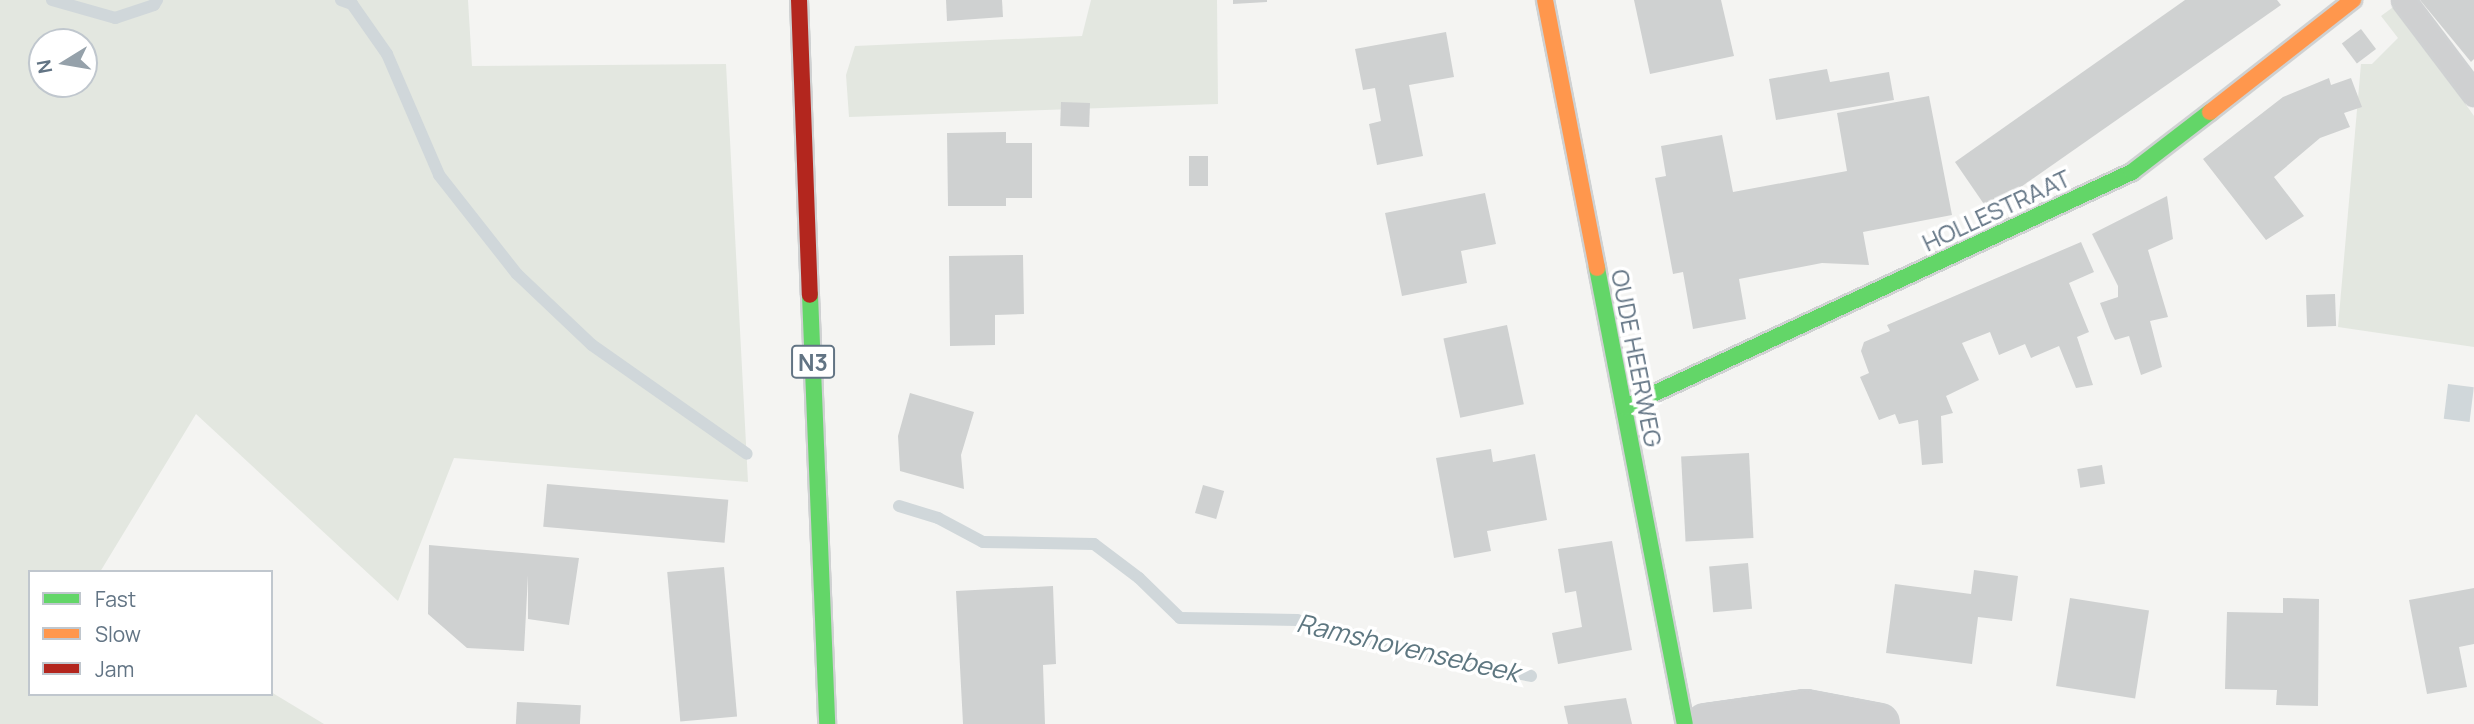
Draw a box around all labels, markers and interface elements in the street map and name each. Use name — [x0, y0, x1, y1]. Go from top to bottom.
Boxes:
north arrow — [28, 28, 98, 98]
text: N — [30, 57, 58, 76]
street label: HOLLESTRAAT — [1918, 163, 2074, 257]
street label: OUDE HEERWEG — [1606, 267, 1668, 449]
road number: N3 — [790, 342, 836, 382]
legend — [28, 570, 273, 696]
text: Fast — [95, 585, 136, 613]
water label: Ramshovensebeek — [1294, 607, 1522, 689]
text: Slow — [95, 620, 141, 648]
text: Jam — [95, 655, 134, 683]

